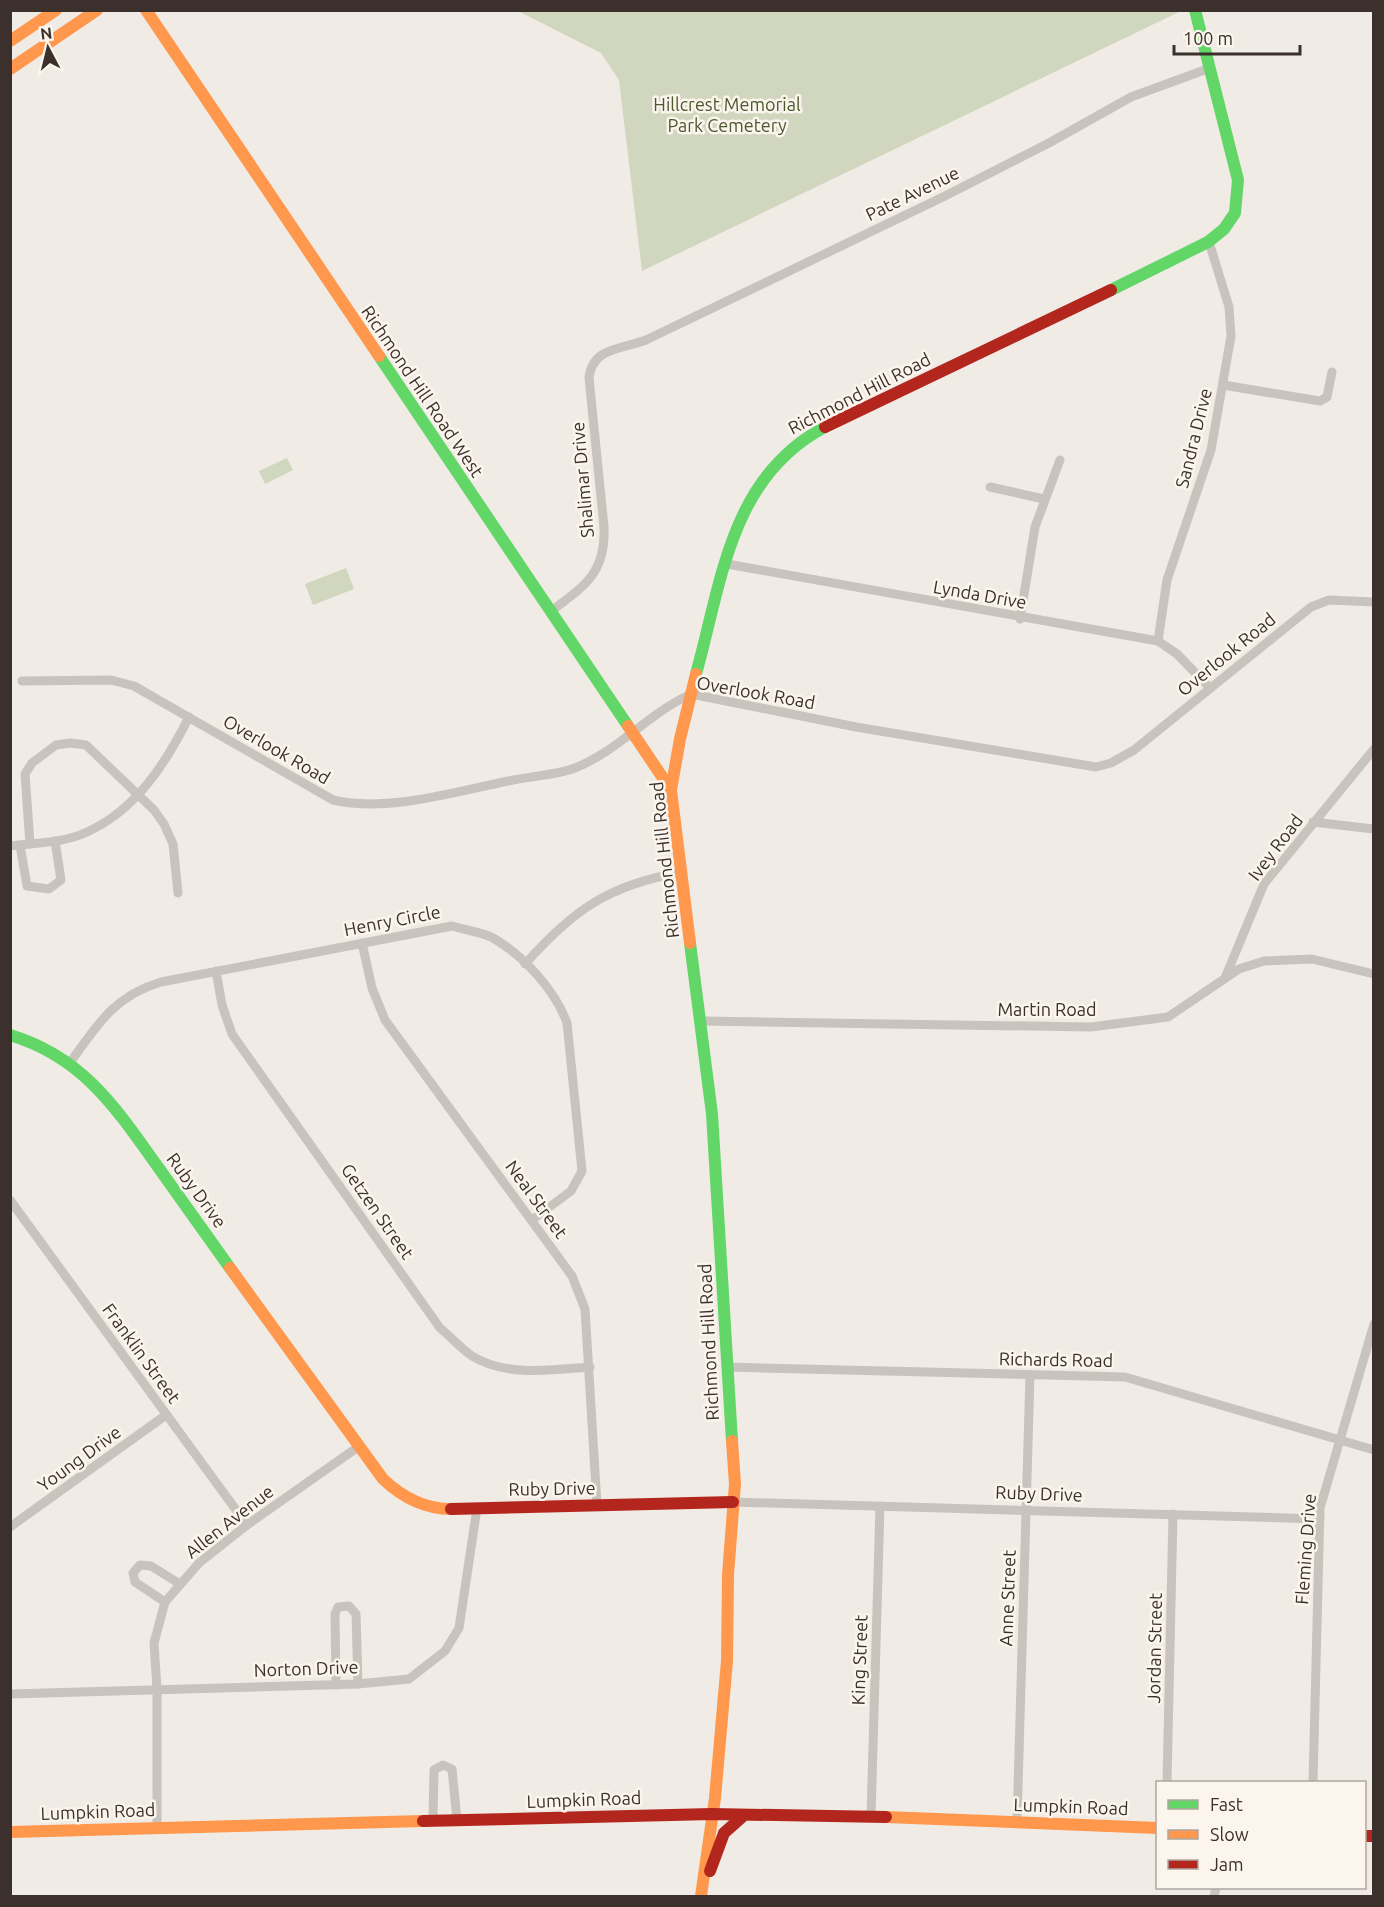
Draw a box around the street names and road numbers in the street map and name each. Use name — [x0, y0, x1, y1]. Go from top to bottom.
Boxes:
street label: Pate Avenue — [862, 162, 962, 224]
street label: Richmond Hill Road West — [358, 301, 488, 481]
street label: Richmond Hill Road — [784, 348, 934, 438]
street label: Sandra Drive — [1171, 386, 1215, 490]
street label: Shalimar Drive — [567, 421, 597, 539]
street label: Lynda Drive — [932, 576, 1028, 612]
street label: Overlook Road — [1173, 608, 1279, 700]
street label: Overlook Road — [695, 672, 817, 712]
street label: Overlook Road — [220, 710, 334, 788]
street label: Richmond Hill Road — [646, 781, 682, 939]
street label: Ivey Road — [1244, 810, 1306, 884]
street label: Henry Circle — [342, 901, 442, 939]
street label: Martin Road — [997, 999, 1097, 1019]
street label: Ruby Drive — [163, 1149, 231, 1231]
street label: Neal Street — [502, 1156, 572, 1242]
street label: Getzen Street — [338, 1160, 418, 1262]
street label: Richmond Hill Road — [694, 1263, 722, 1421]
street label: Franklin Street — [99, 1299, 185, 1407]
street label: Richards Road — [999, 1348, 1113, 1370]
street label: Young Drive — [34, 1421, 124, 1495]
street label: Ruby Drive — [508, 1477, 596, 1499]
street label: Allen Avenue — [181, 1480, 277, 1562]
street label: Ruby Drive — [995, 1481, 1083, 1505]
street label: Fleming Drive — [1291, 1493, 1319, 1605]
street label: Anne Street — [995, 1549, 1019, 1647]
street label: Jordan Street — [1143, 1593, 1165, 1703]
street label: King Street — [847, 1614, 871, 1706]
street label: Norton Drive — [253, 1656, 359, 1680]
street label: Lumpkin Road — [526, 1787, 642, 1811]
street label: Lumpkin Road — [1013, 1794, 1129, 1818]
street label: Lumpkin Road — [40, 1799, 156, 1823]

